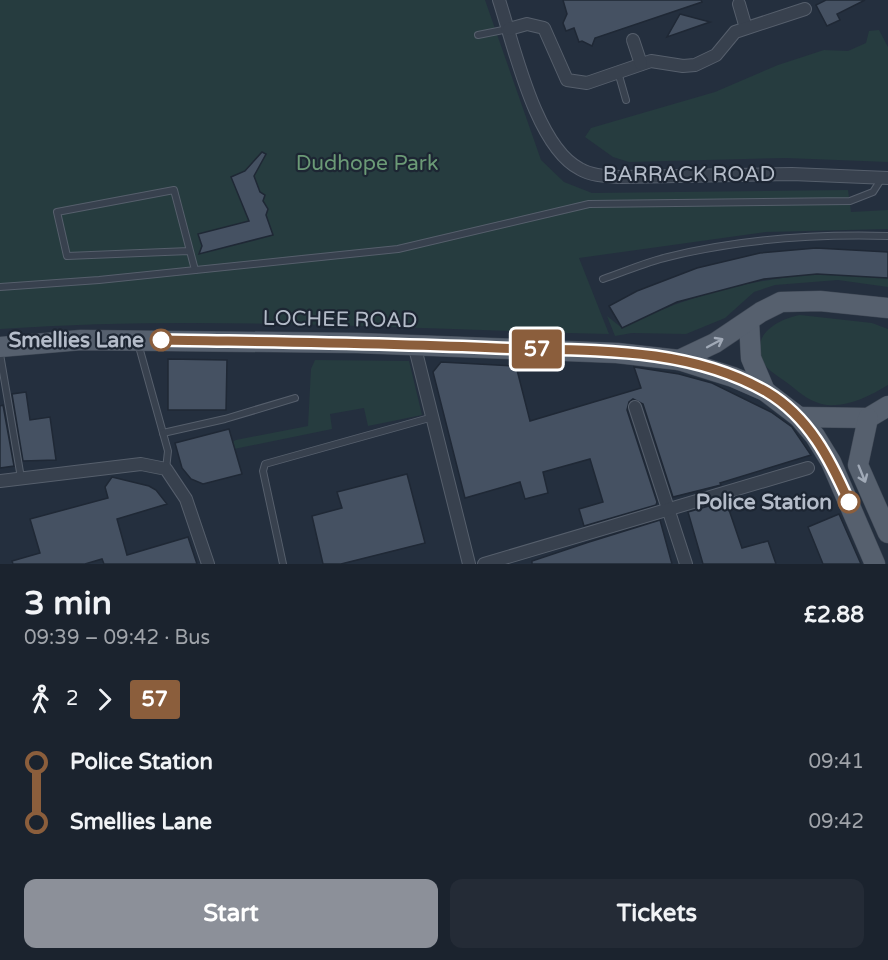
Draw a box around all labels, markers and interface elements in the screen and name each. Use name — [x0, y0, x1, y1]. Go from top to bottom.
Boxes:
park label: Dudhope Park — [296, 151, 438, 176]
street label: BARRACK ROAD — [603, 162, 775, 187]
street label: LOCHEE ROAD — [262, 306, 418, 333]
place label: Smellies Lane — [8, 328, 144, 353]
marker: Smellies Lane — [150, 329, 172, 351]
line badge: 57 — [510, 330, 564, 368]
one-way arrow — [705, 336, 723, 348]
text: 57 — [524, 337, 550, 362]
one-way arrow — [858, 465, 869, 483]
place label: Police Station — [696, 490, 832, 515]
marker: Police Station — [838, 491, 860, 513]
text: 3 min — [24, 584, 112, 623]
text: £2.88 — [804, 602, 864, 628]
text: 09:39 – 09:42 · Bus — [24, 626, 210, 650]
icon: walk — [24, 683, 57, 716]
icon: forward — [88, 683, 121, 716]
text: 2 — [66, 687, 79, 711]
text: 57 — [142, 687, 168, 712]
text: Police Station — [70, 749, 213, 775]
text: 09:41 — [809, 750, 864, 774]
text: Smellies Lane — [70, 809, 212, 835]
text: 09:42 — [809, 810, 864, 834]
button: Start — [24, 879, 438, 948]
button: Tickets — [450, 879, 864, 948]

